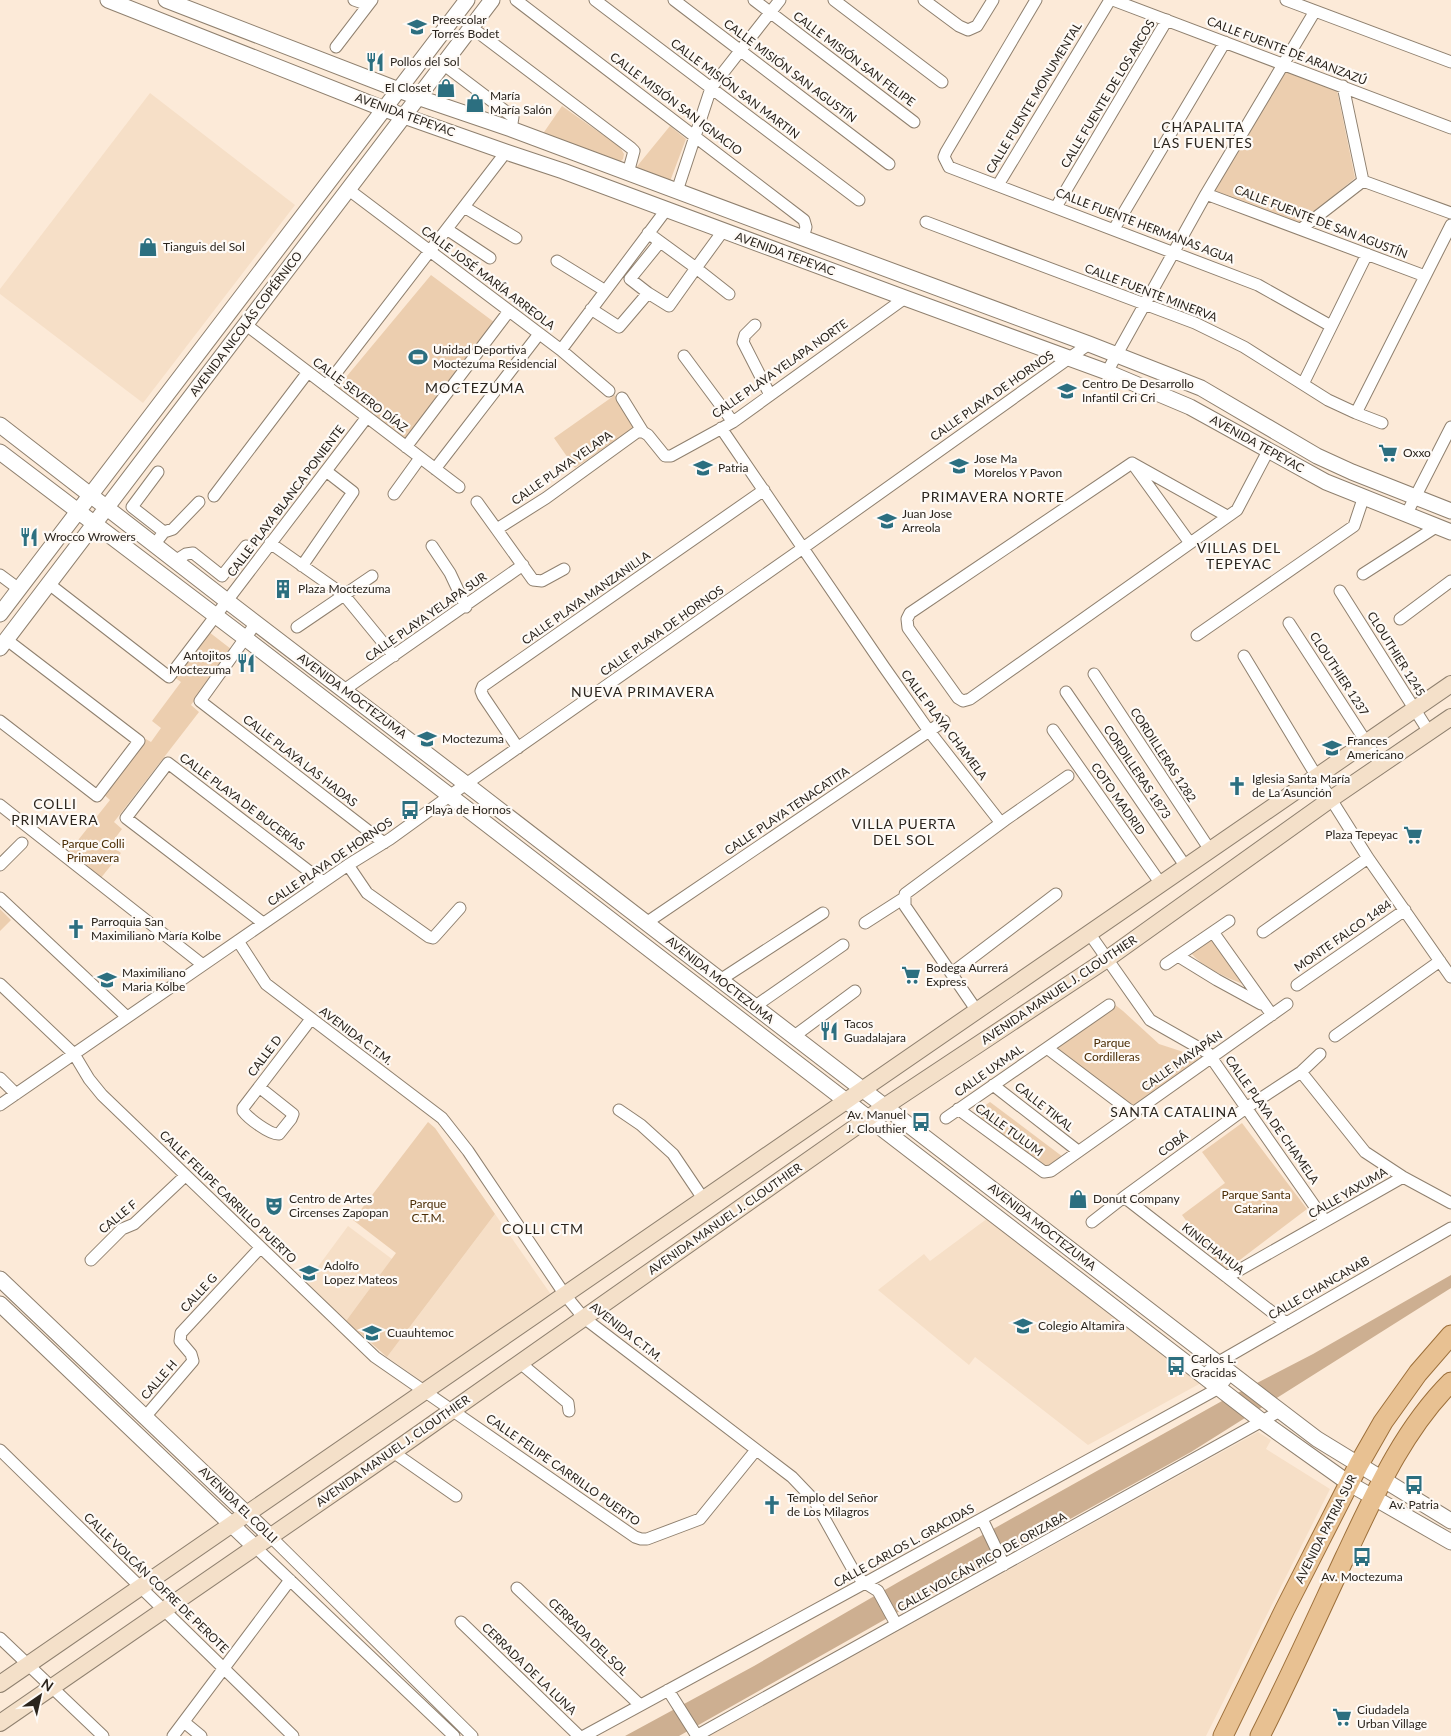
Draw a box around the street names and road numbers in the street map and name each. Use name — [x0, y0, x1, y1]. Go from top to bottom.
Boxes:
street label: CALLE MISIÓN SAN FELIPE — [790, 8, 918, 109]
street label: CALLE FUENTE DE ARANZAZÚ — [1205, 13, 1369, 88]
street label: CALLE MISIÓN SAN AGUSTÍN — [721, 16, 860, 126]
street label: CALLE FUENTE DE LOS ARCOS — [1057, 17, 1158, 171]
street label: CALLE FUENTE MONUMENTAL — [982, 19, 1085, 176]
street label: CALLE MISIÓN SAN MARTIN — [668, 35, 803, 142]
street label: CALLE MISIÓN SAN IGNACIO — [607, 49, 746, 158]
street label: AVENIDA TEPEYAC — [353, 90, 457, 140]
street label: CALLE FUENTE DE SAN AGUSTÍN — [1232, 182, 1410, 262]
street label: CALLE FUENTE HERMANAS AGUA — [1054, 184, 1237, 267]
street label: CALLE JOSÉ MARÍA ARREOLA — [418, 222, 559, 333]
street label: AVENIDA TEPEYAC — [733, 229, 837, 279]
street label: AVENIDA NICOLÁS COPÉRNICO — [186, 248, 305, 399]
street label: CALLE FUENTE MINERVA — [1083, 260, 1220, 325]
street label: CALLE PLAYA YELAPA NORTE — [709, 316, 851, 421]
street label: CALLE PLAYA DE HORNOS — [927, 347, 1056, 444]
street label: CALLE SEVERO DÍAZ — [310, 354, 411, 435]
street label: AVENIDA TEPEYAC — [1208, 412, 1307, 476]
street label: CALLE PLAYA BLANCA PONIENTE — [224, 422, 348, 579]
street label: CALLE PLAYA YELAPA — [508, 427, 616, 508]
street label: CALLE PLAYA MANZANILLA — [519, 547, 654, 648]
street label: CALLE PLAYA YELAPA SUR — [362, 569, 490, 664]
street label: CALLE PLAYA DE HORNOS — [597, 582, 726, 679]
street label: CLOUTHIER 1245 — [1364, 609, 1429, 699]
street label: CLOUTHIER 1237 — [1307, 629, 1372, 719]
street label: AVENIDA MOCTEZUMA — [295, 650, 411, 742]
street label: CALLE PLAYA CHAMELA — [898, 667, 991, 784]
street label: CORDILLERAS 1282 — [1127, 705, 1200, 805]
street label: CALLE PLAYA LAS HADAS — [240, 711, 361, 810]
street label: CORDILLERAS 1873 — [1101, 722, 1174, 821]
street label: CALLE PLAYA DE BUCERÍAS — [177, 750, 308, 854]
street label: COTO MADRID — [1088, 760, 1149, 838]
street label: CALLE PLAYA TENACATITA — [721, 763, 853, 858]
street label: CALLE PLAYA DE HORNOS — [264, 814, 395, 909]
street label: MONTE FALCO 1484 — [1291, 896, 1394, 975]
street label: AVENIDA MANUEL J. CLOUTHIER — [978, 931, 1140, 1047]
street label: AVENIDA MOCTEZUMA — [663, 933, 778, 1027]
street label: AVENIDA C.T.M. — [317, 1003, 396, 1068]
street label: CALLE MAYAPÁN — [1138, 1027, 1225, 1094]
street label: CALLE D — [244, 1032, 285, 1079]
street label: CALLE UXMAL — [951, 1041, 1026, 1100]
street label: CALLE PLAYA DE CHAMELA — [1222, 1053, 1323, 1188]
street label: CALLE TIKAL — [1012, 1079, 1077, 1134]
street label: CALLE TULUM — [973, 1100, 1046, 1159]
street label: CALLE FELIPE CARRILLO PUERTO — [157, 1127, 300, 1266]
street label: COBÁ — [1155, 1127, 1191, 1159]
street label: AVENIDA MANUEL J. CLOUTHIER — [645, 1159, 805, 1278]
street label: CALLE YAXUMA — [1306, 1163, 1391, 1221]
street label: AVENIDA MOCTEZUMA — [985, 1180, 1100, 1274]
street label: CALLE F — [95, 1196, 140, 1237]
street label: KINICHAHUA — [1179, 1220, 1248, 1278]
street label: CALLE CHANCANAB — [1266, 1252, 1372, 1323]
street label: CALLE G — [177, 1270, 220, 1315]
street label: AVENIDA C.T.M. — [587, 1299, 666, 1365]
street label: CALLE H — [137, 1357, 180, 1403]
street label: AVENIDA MANUEL J. CLOUTHIER — [313, 1391, 473, 1510]
street label: CALLE FELIPE CARRILLO PUERTO — [483, 1411, 643, 1529]
street label: AVENIDA EL COLLI — [196, 1463, 281, 1546]
street label: AVENIDA PATRIA SUR — [1292, 1471, 1360, 1586]
street label: CALLE CARLOS L. GRACIDAS — [831, 1501, 977, 1590]
street label: CALLE VOLCÁN PICO DE ORIZABA — [894, 1508, 1070, 1615]
street label: CALLE VOLCÁN COFRE DE PEROTE — [81, 1509, 232, 1656]
street label: CERRADA DEL SOL — [545, 1595, 631, 1679]
street label: CERRADA DE LA LUNA — [479, 1620, 580, 1718]

